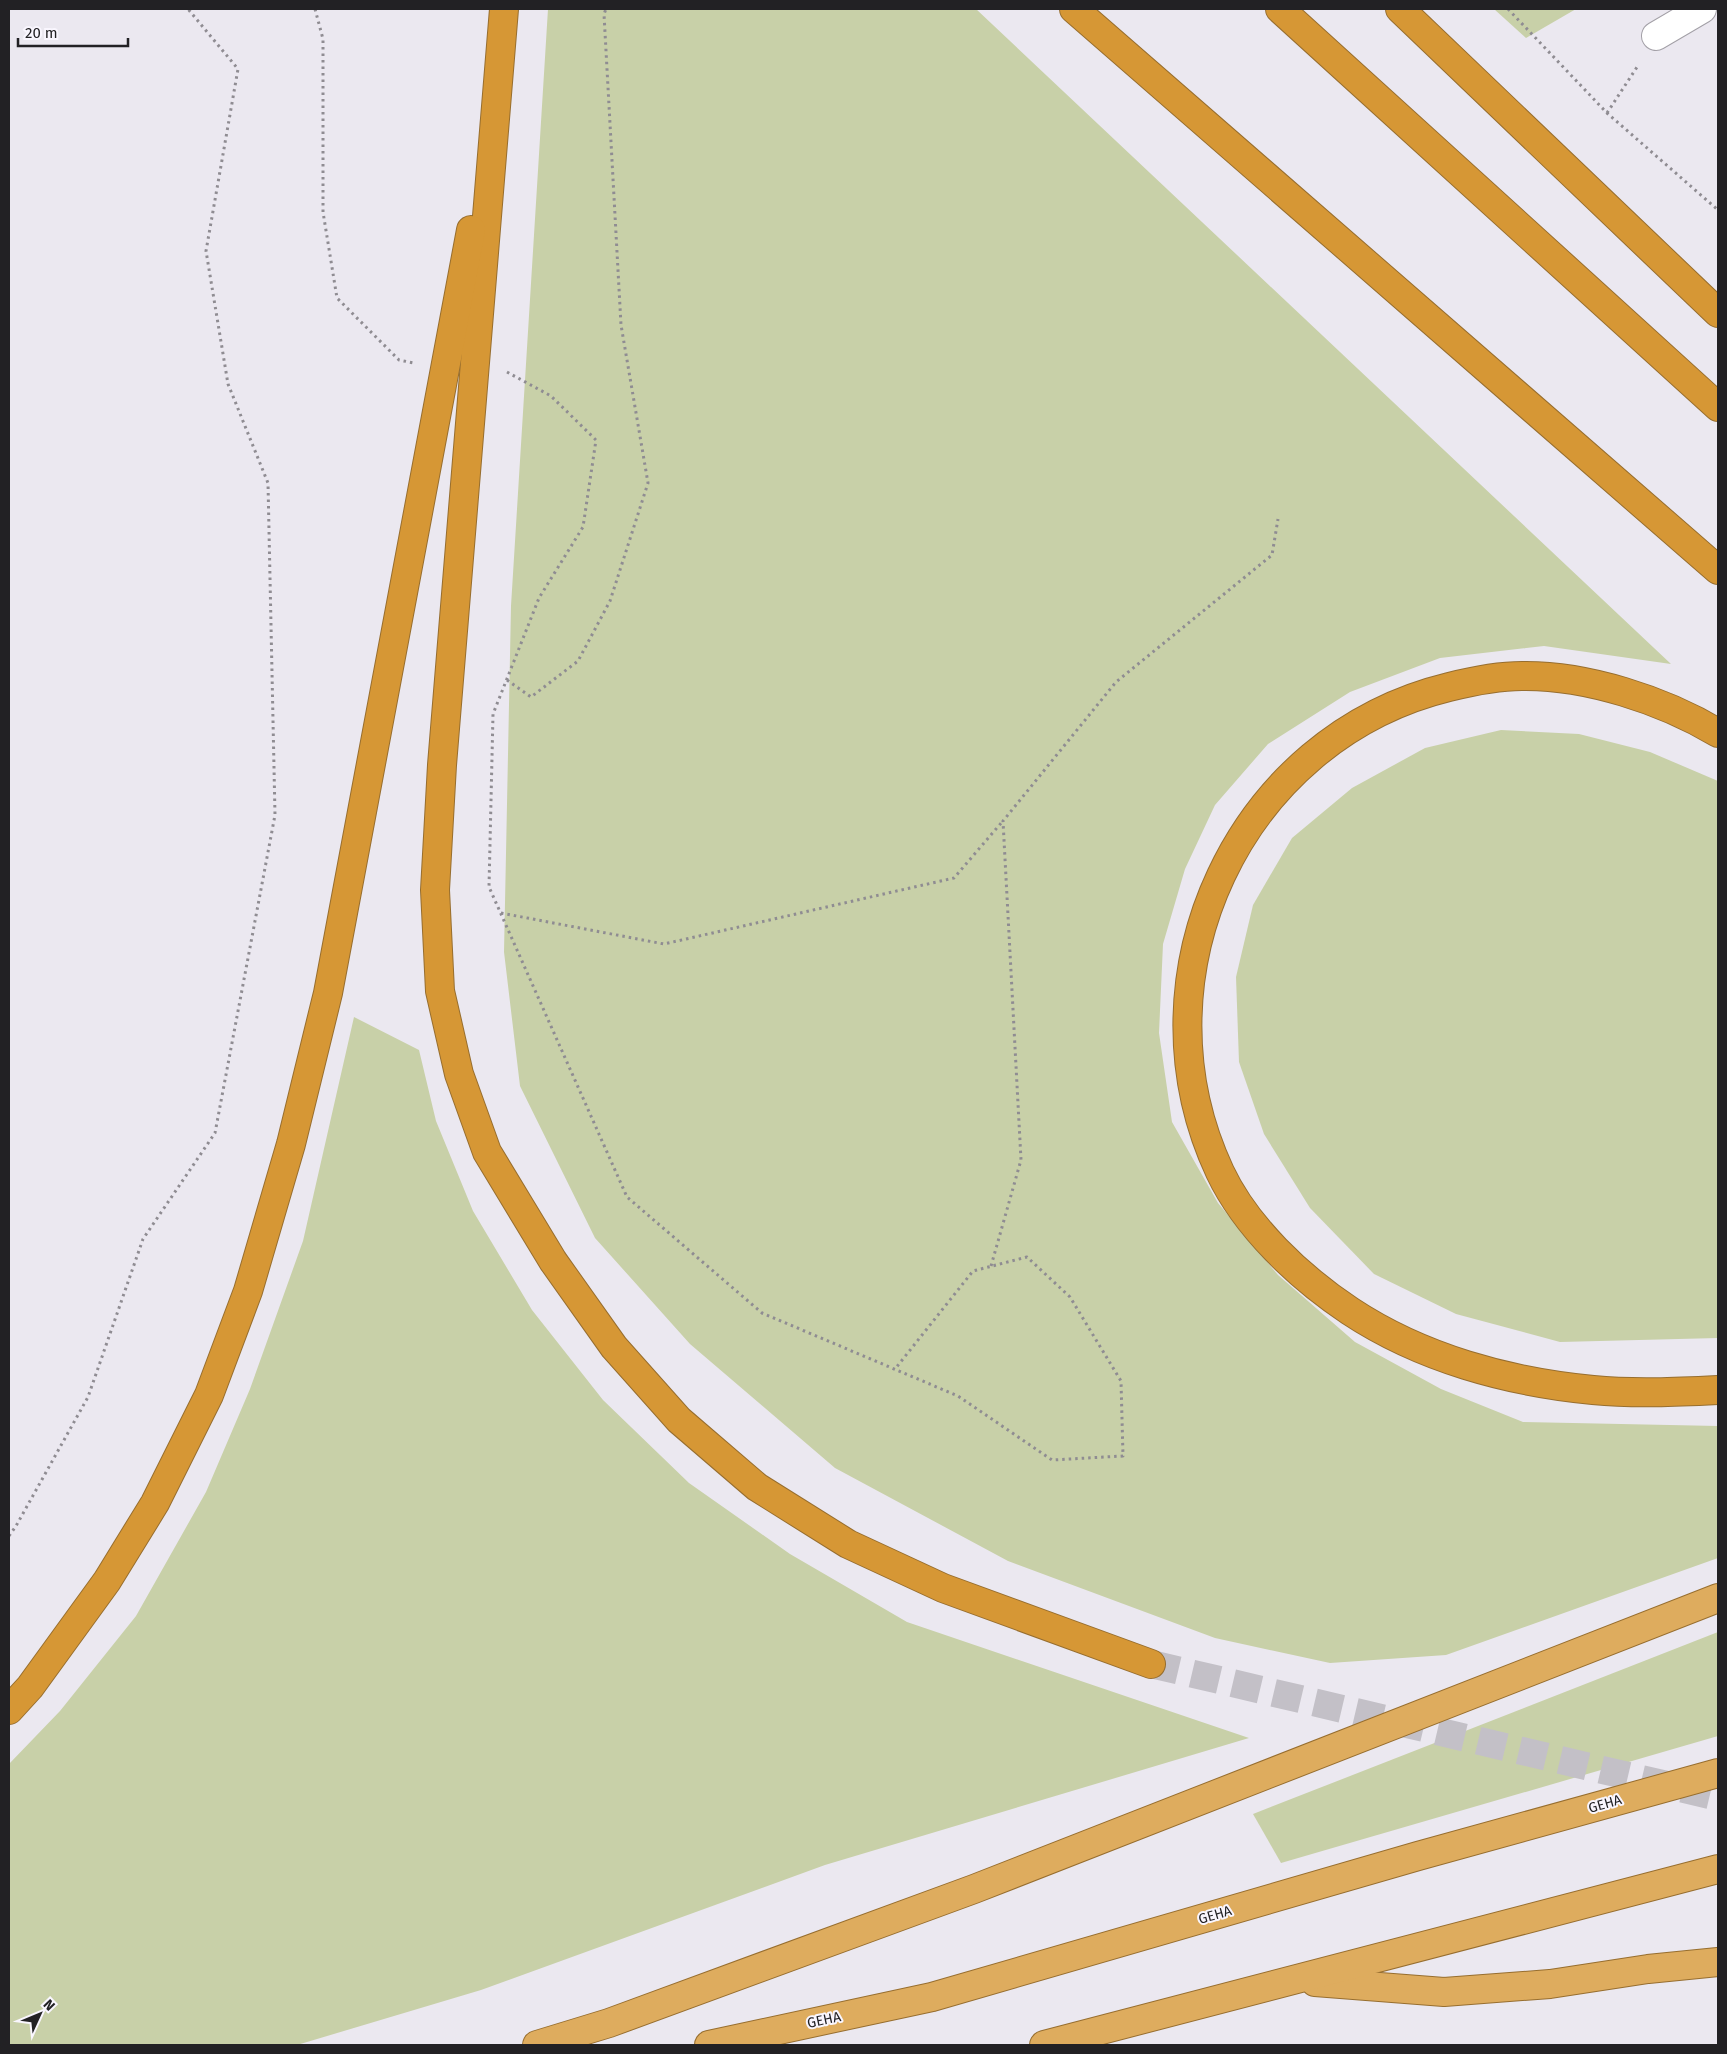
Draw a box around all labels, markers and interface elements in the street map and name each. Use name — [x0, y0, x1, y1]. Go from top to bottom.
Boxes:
scale bar — [18, 15, 128, 47]
text: 20 m — [25, 24, 58, 42]
street label: GEHA — [1586, 1791, 1624, 1817]
street label: GEHA — [1196, 1902, 1234, 1928]
north arrow — [15, 1989, 65, 2039]
text: N — [40, 1996, 58, 2015]
street label: GEHA — [806, 2008, 842, 2032]

